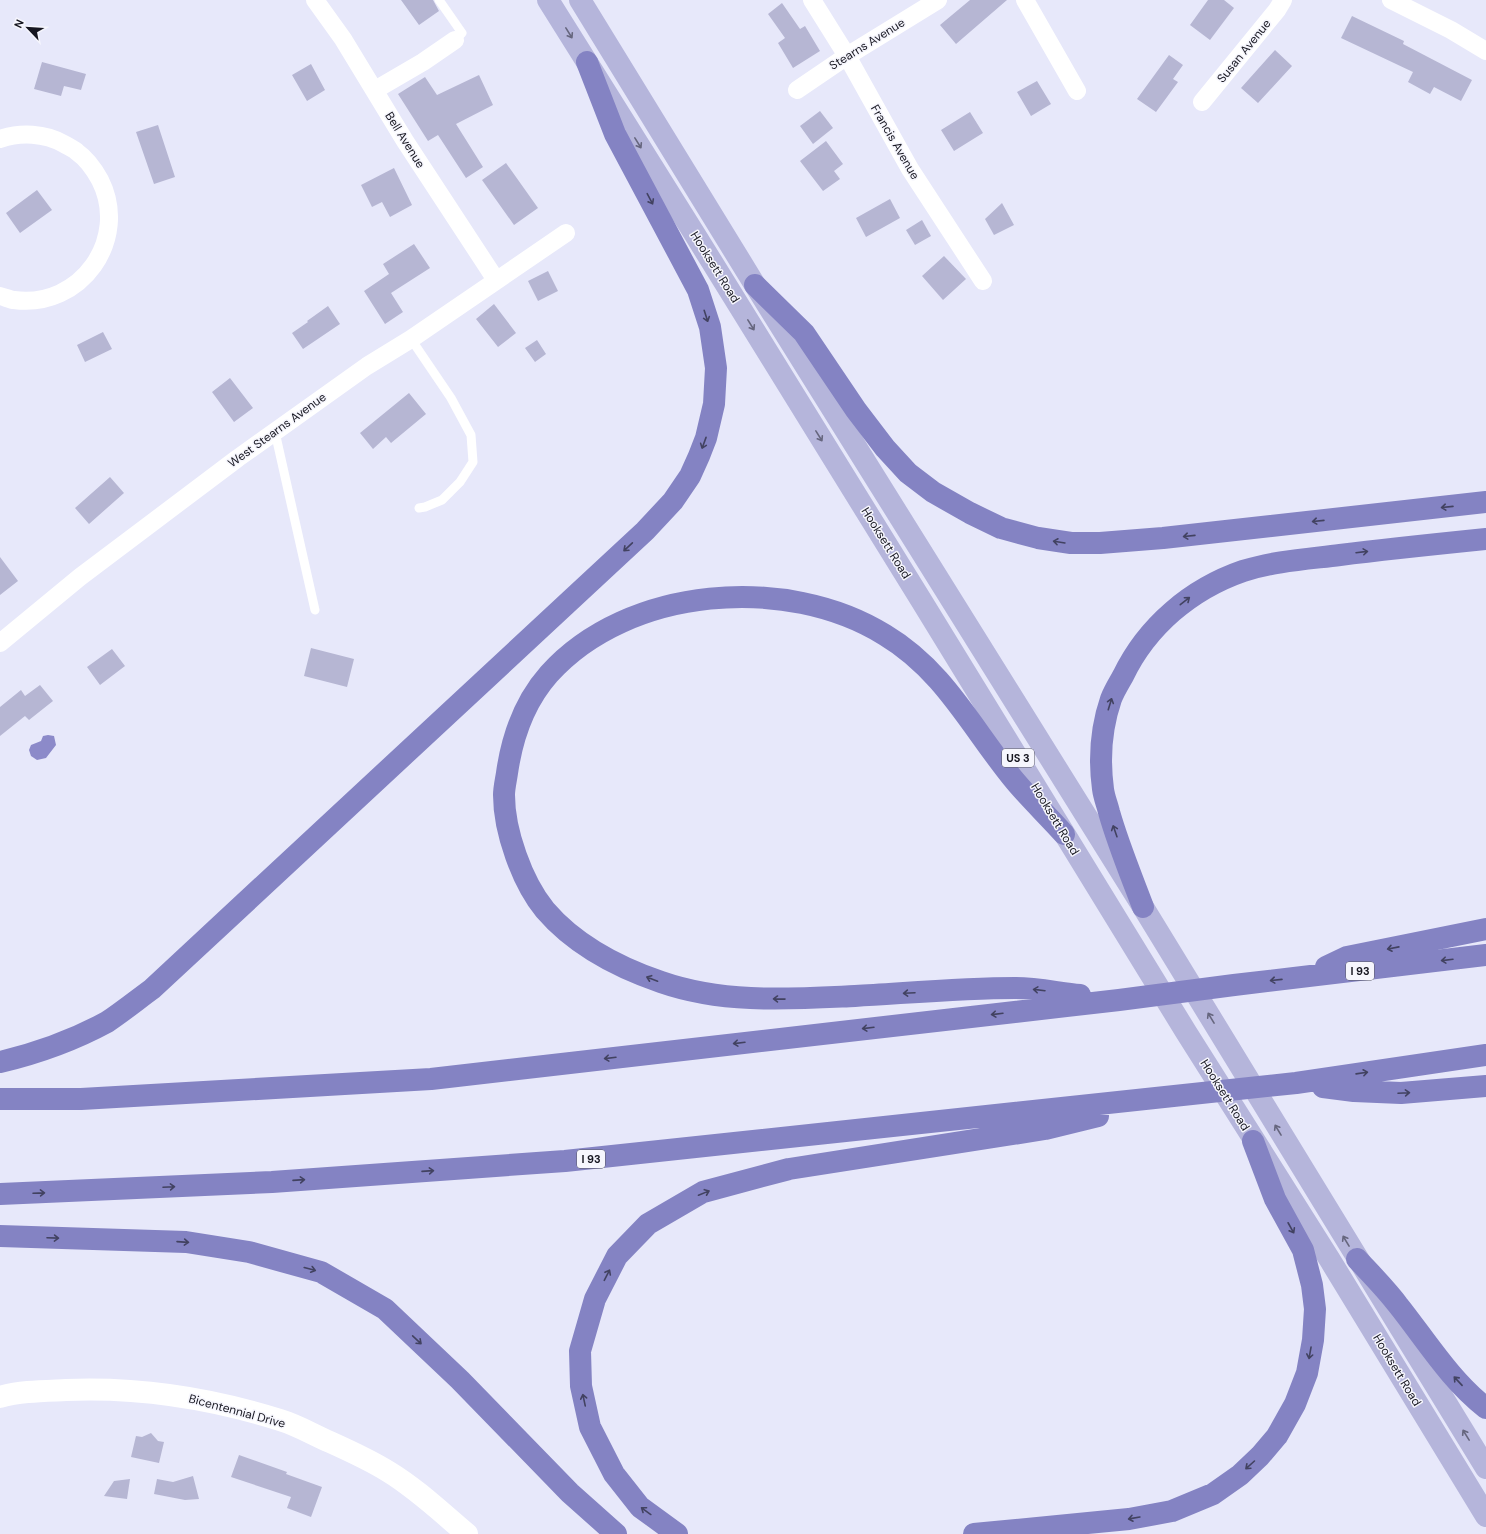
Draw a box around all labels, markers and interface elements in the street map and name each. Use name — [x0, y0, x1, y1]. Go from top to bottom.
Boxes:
north arrow — [8, 8, 48, 48]
street label: Stearns Avenue — [826, 14, 908, 74]
street label: Susan Avenue — [1213, 16, 1275, 86]
text: N — [11, 17, 27, 30]
one-way arrow — [565, 27, 573, 39]
street label: Francis Avenue — [867, 102, 923, 183]
street label: Bell Avenue — [381, 109, 429, 171]
one-way arrow — [634, 137, 642, 148]
one-way arrow — [647, 193, 654, 205]
street label: Hooksett Road — [687, 228, 743, 306]
one-way arrow — [703, 309, 711, 321]
one-way arrow — [747, 319, 755, 330]
street label: West Stearns Avenue — [225, 389, 329, 471]
one-way arrow — [815, 430, 823, 441]
one-way arrow — [700, 437, 707, 450]
one-way arrow — [1441, 503, 1454, 511]
street label: Hooksett Road — [858, 504, 914, 582]
one-way arrow — [1312, 518, 1325, 525]
one-way arrow — [1183, 532, 1196, 539]
one-way arrow — [1053, 538, 1066, 546]
one-way arrow — [623, 542, 633, 551]
one-way arrow — [1356, 548, 1369, 556]
one-way arrow — [1180, 596, 1191, 605]
one-way arrow — [1107, 698, 1114, 711]
road number: US 3 — [1002, 749, 1034, 767]
street label: Hooksett Road — [1027, 780, 1083, 858]
one-way arrow — [1110, 825, 1118, 837]
one-way arrow — [1387, 944, 1400, 952]
one-way arrow — [1441, 956, 1454, 964]
road number: I 93 — [1346, 962, 1374, 980]
one-way arrow — [646, 974, 658, 982]
one-way arrow — [1270, 977, 1283, 984]
one-way arrow — [1033, 987, 1046, 994]
one-way arrow — [903, 989, 916, 997]
one-way arrow — [773, 995, 786, 1003]
one-way arrow — [991, 1010, 1004, 1017]
one-way arrow — [1206, 1012, 1214, 1024]
one-way arrow — [862, 1025, 875, 1032]
one-way arrow — [733, 1039, 746, 1047]
one-way arrow — [603, 1054, 616, 1062]
street label: Hooksett Road — [1197, 1056, 1253, 1134]
one-way arrow — [1355, 1069, 1368, 1077]
one-way arrow — [1397, 1089, 1410, 1096]
one-way arrow — [1274, 1124, 1282, 1136]
road number: I 93 — [577, 1150, 605, 1168]
one-way arrow — [421, 1167, 434, 1174]
one-way arrow — [292, 1176, 305, 1183]
one-way arrow — [162, 1183, 175, 1190]
one-way arrow — [697, 1188, 709, 1196]
one-way arrow — [32, 1189, 45, 1196]
one-way arrow — [1288, 1222, 1295, 1234]
one-way arrow — [46, 1234, 59, 1241]
one-way arrow — [1342, 1236, 1350, 1247]
one-way arrow — [176, 1238, 189, 1245]
one-way arrow — [303, 1265, 316, 1273]
one-way arrow — [604, 1269, 611, 1281]
street label: Hooksett Road — [1369, 1331, 1425, 1409]
one-way arrow — [412, 1335, 422, 1345]
one-way arrow — [1306, 1346, 1314, 1359]
one-way arrow — [1453, 1376, 1463, 1386]
street label: Bicentennial Drive — [187, 1390, 287, 1432]
one-way arrow — [580, 1393, 588, 1406]
one-way arrow — [1461, 1429, 1469, 1441]
one-way arrow — [1245, 1460, 1255, 1470]
one-way arrow — [641, 1507, 652, 1515]
one-way arrow — [1128, 1514, 1141, 1522]

